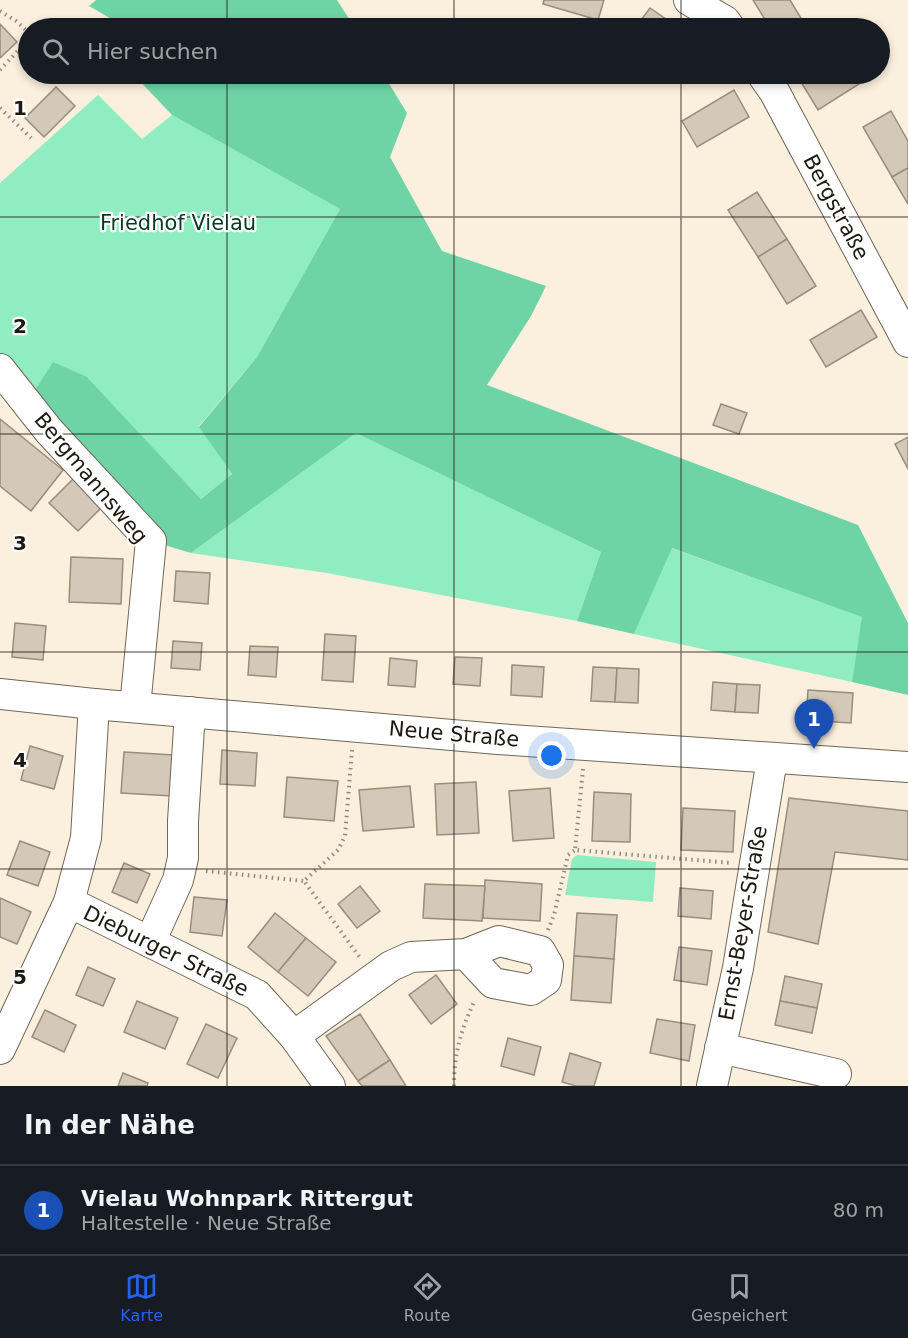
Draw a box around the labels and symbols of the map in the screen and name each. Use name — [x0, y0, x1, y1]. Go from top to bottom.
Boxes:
text: 1 — [13, 96, 27, 120]
street label: Bergstraße — [798, 150, 874, 264]
park label: Friedhof Vielau — [100, 211, 256, 235]
text: 2 — [13, 314, 27, 338]
street label: Bergmannsweg — [29, 408, 153, 548]
text: 3 — [13, 531, 27, 555]
pin: 1 — [794, 700, 834, 749]
street label: Neue Straße — [388, 716, 520, 752]
your location — [537, 741, 566, 770]
text: 4 — [13, 748, 27, 772]
street label: Ernst-Beyer-Straße — [714, 824, 772, 1022]
street label: Dieburger Straße — [80, 901, 252, 1001]
text: 5 — [13, 965, 27, 989]

